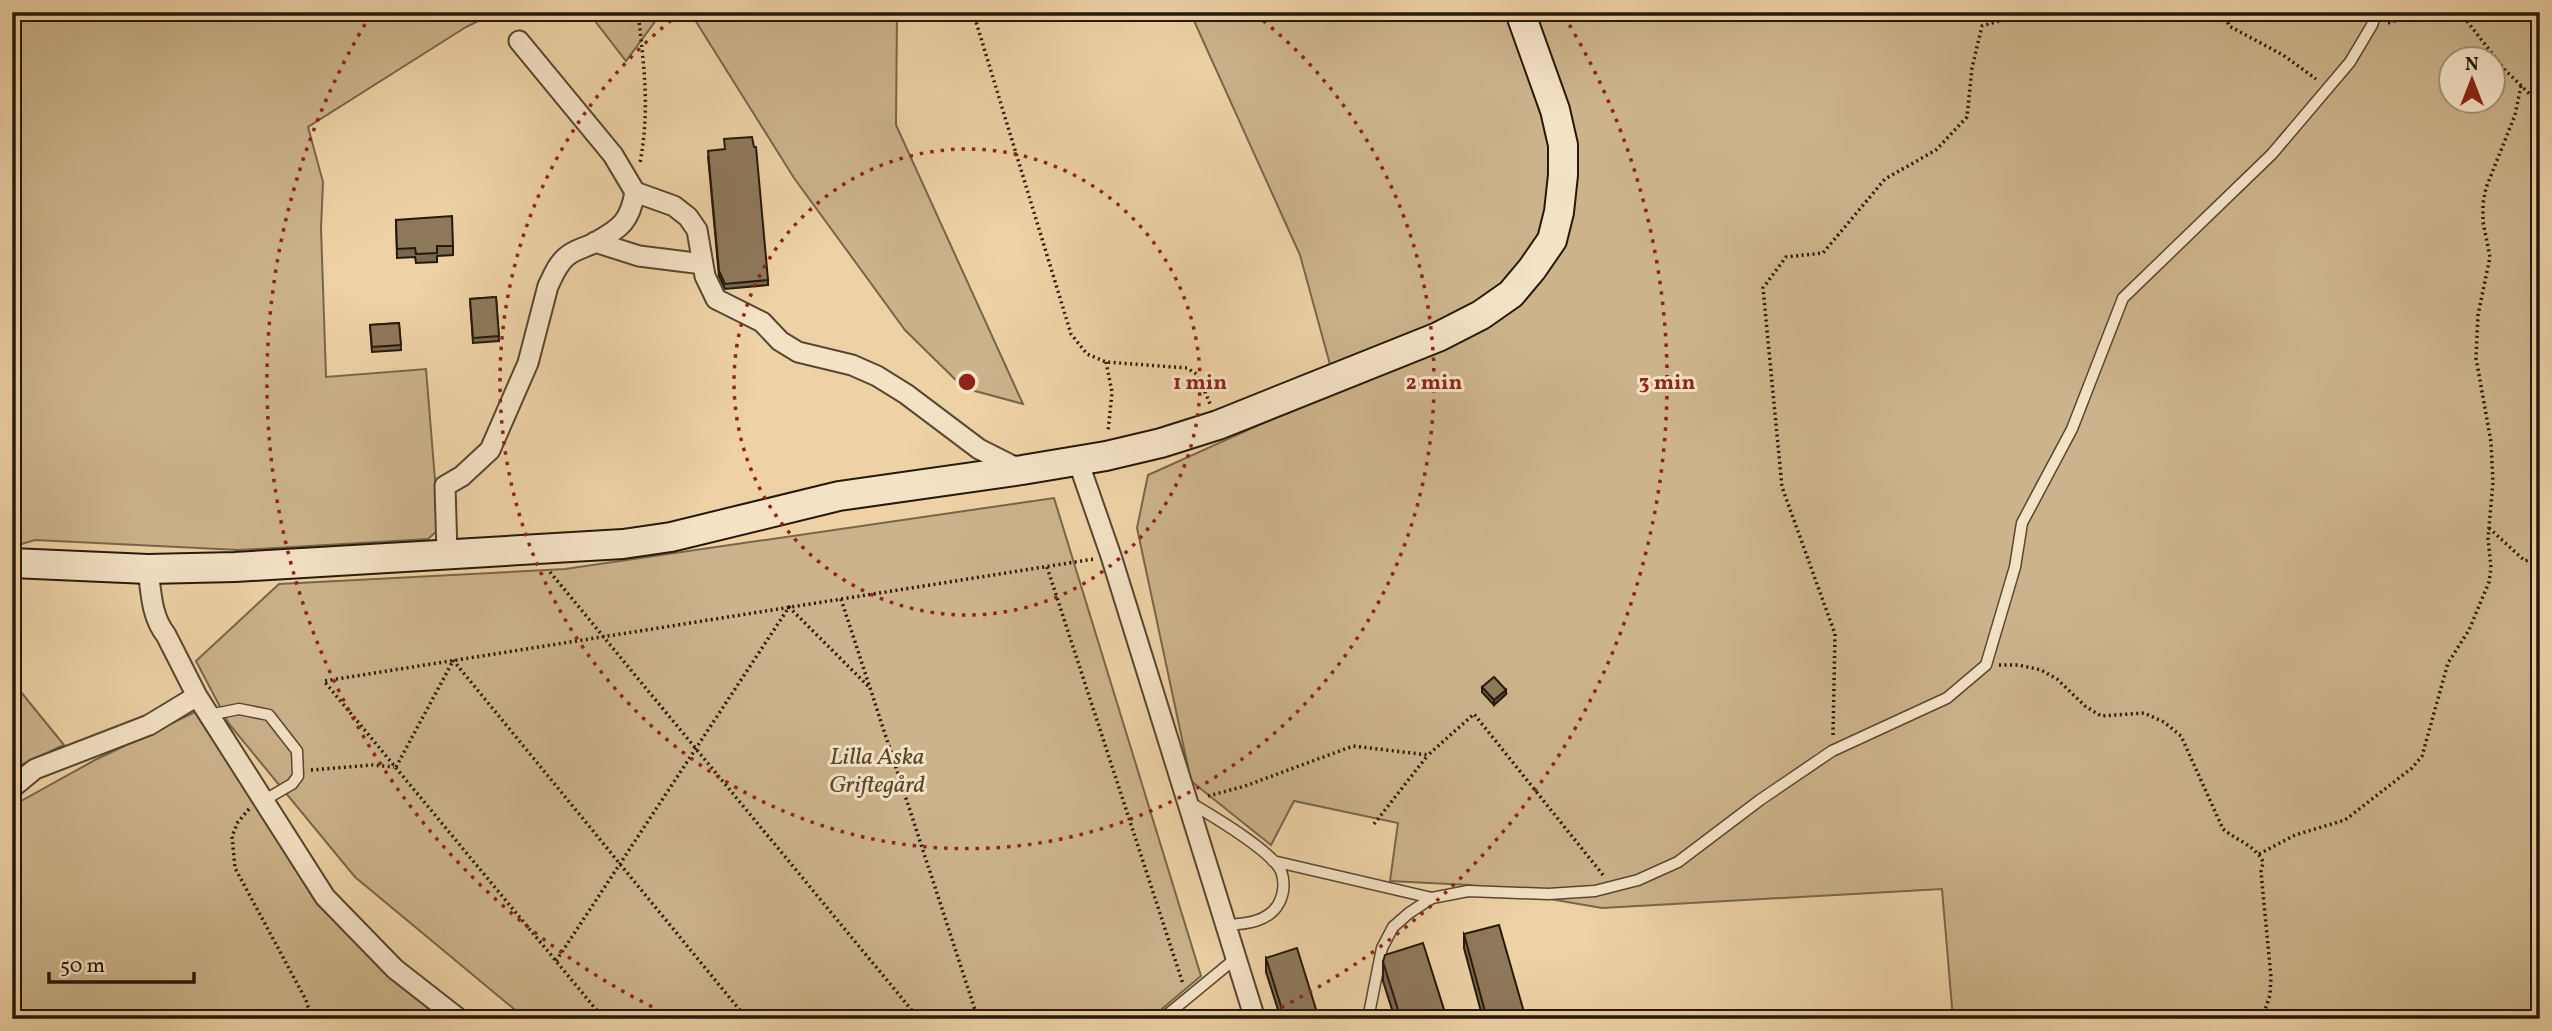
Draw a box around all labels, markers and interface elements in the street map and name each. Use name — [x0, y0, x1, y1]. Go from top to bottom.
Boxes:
north arrow — [2436, 46, 2506, 116]
text: N — [2465, 52, 2479, 78]
text: 1 min — [1173, 369, 1227, 398]
text: 2 min — [1406, 369, 1462, 398]
text: 3 min — [1639, 369, 1695, 398]
centre of rings — [955, 370, 979, 394]
park label: Lilla Aska Griftegård — [829, 741, 926, 803]
scale bar — [49, 940, 194, 984]
text: 50 m — [60, 952, 105, 981]

